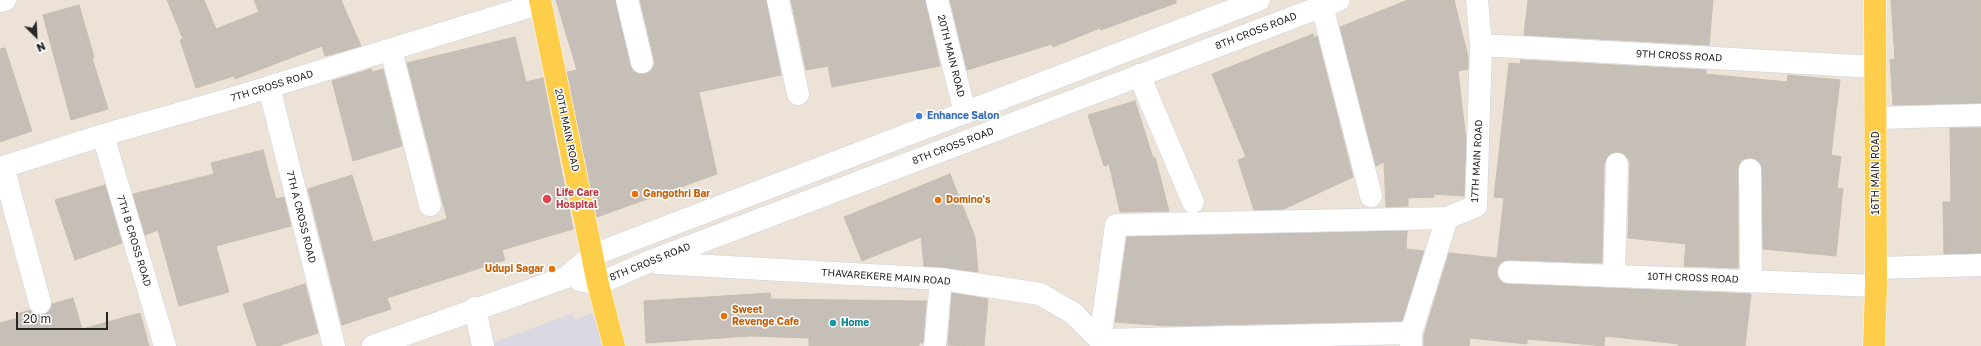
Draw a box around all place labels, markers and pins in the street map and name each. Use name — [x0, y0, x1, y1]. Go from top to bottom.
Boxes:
place label: Enhance Salon — [927, 110, 999, 122]
marker: Enhance Salon — [914, 111, 924, 121]
place label: Life Care Hospital — [556, 187, 599, 210]
place label: Gangothri Bar — [643, 188, 710, 200]
marker: Gangothri Bar — [630, 189, 640, 199]
marker: Life Care Hospital — [541, 193, 553, 205]
place label: Domino's — [946, 194, 991, 206]
marker: Domino's — [933, 195, 943, 205]
place label: Udupi Sagar — [485, 263, 544, 275]
marker: Udupi Sagar — [547, 264, 557, 274]
place label: Sweet Revenge Cafe — [732, 304, 799, 328]
marker: Sweet Revenge Cafe — [719, 311, 729, 321]
place label: Home — [841, 317, 869, 329]
marker: Home — [828, 318, 838, 328]

